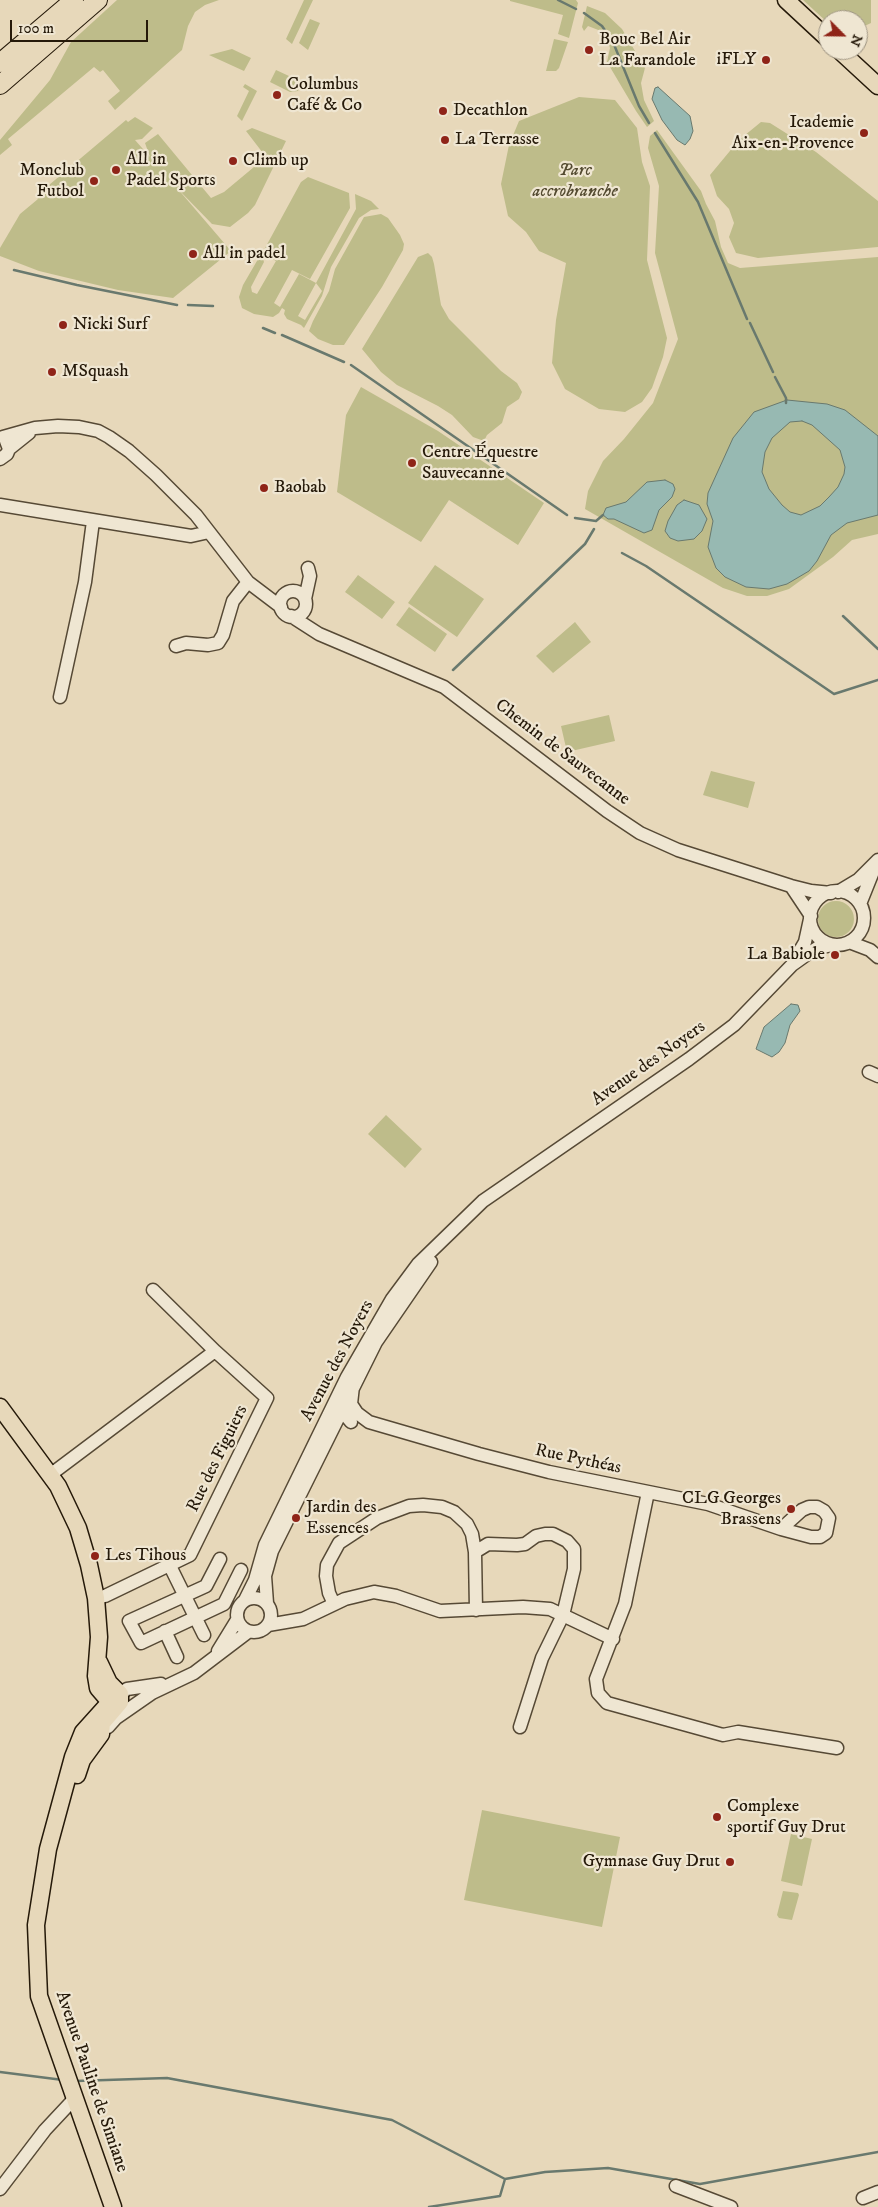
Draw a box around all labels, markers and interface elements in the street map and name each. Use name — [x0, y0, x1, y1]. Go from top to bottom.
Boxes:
scale bar — [12, 10, 150, 42]
north arrow — [818, 10, 868, 60]
text: 100 m — [18, 19, 54, 38]
place label: Bouc Bel Air La Farandole — [599, 29, 696, 72]
text: N — [845, 32, 866, 49]
marker: Bouc Bel Air La Farandole — [583, 44, 595, 56]
place label: iFLY — [716, 49, 756, 71]
marker: iFLY — [760, 54, 772, 66]
place label: Columbus Café & Co — [287, 74, 362, 116]
marker: Columbus Café & Co — [271, 89, 283, 101]
place label: Decathlon — [453, 100, 528, 122]
marker: Decathlon — [437, 105, 449, 117]
place label: Icademie Aix-en-Provence — [732, 112, 854, 154]
marker: Icademie Aix-en-Provence — [858, 127, 870, 139]
place label: La Terrasse — [455, 129, 539, 151]
marker: La Terrasse — [439, 134, 451, 146]
place label: All in Padel Sports — [126, 149, 215, 192]
place label: Climb up — [243, 150, 308, 172]
marker: Climb up — [227, 155, 239, 167]
place label: Monclub Futbol — [19, 160, 84, 202]
park label: Parc accrobranche — [533, 160, 617, 202]
marker: All in Padel Sports — [110, 164, 122, 176]
marker: Monclub Futbol — [88, 175, 100, 187]
place label: All in padel — [203, 243, 286, 265]
marker: All in padel — [187, 248, 199, 260]
place label: Nicki Surf — [73, 314, 148, 336]
marker: Nicki Surf — [57, 319, 69, 331]
place label: MSquash — [62, 361, 129, 383]
marker: MSquash — [46, 366, 58, 378]
place label: Centre Équestre Sauvecanne — [422, 442, 538, 484]
marker: Centre Équestre Sauvecanne — [406, 457, 418, 469]
place label: Baobab — [274, 477, 326, 499]
marker: Baobab — [258, 482, 270, 494]
street label: Chemin de Sauvecanne — [490, 695, 634, 811]
place label: La Babiole — [747, 944, 825, 966]
marker: La Babiole — [829, 949, 841, 961]
street label: Avenue des Noyers — [588, 1017, 710, 1111]
street label: Avenue des Noyers — [297, 1297, 379, 1425]
street label: Rue des Figuiers — [183, 1402, 253, 1516]
street label: Rue Pythéas — [533, 1440, 623, 1480]
place label: CLG Georges Brassens — [682, 1488, 781, 1530]
place label: Jardin des Essences — [306, 1497, 376, 1540]
marker: CLG Georges Brassens — [785, 1503, 797, 1515]
marker: Jardin des Essences — [290, 1512, 302, 1524]
place label: Les Tihous — [105, 1545, 186, 1567]
marker: Les Tihous — [89, 1550, 101, 1562]
place label: Complexe sportif Guy Drut — [727, 1796, 846, 1838]
marker: Complexe sportif Guy Drut — [711, 1811, 723, 1823]
place label: Gymnase Guy Drut — [583, 1851, 720, 1873]
marker: Gymnase Guy Drut — [724, 1856, 736, 1868]
street label: Avenue Pauline de Simiane — [50, 1989, 132, 2175]

